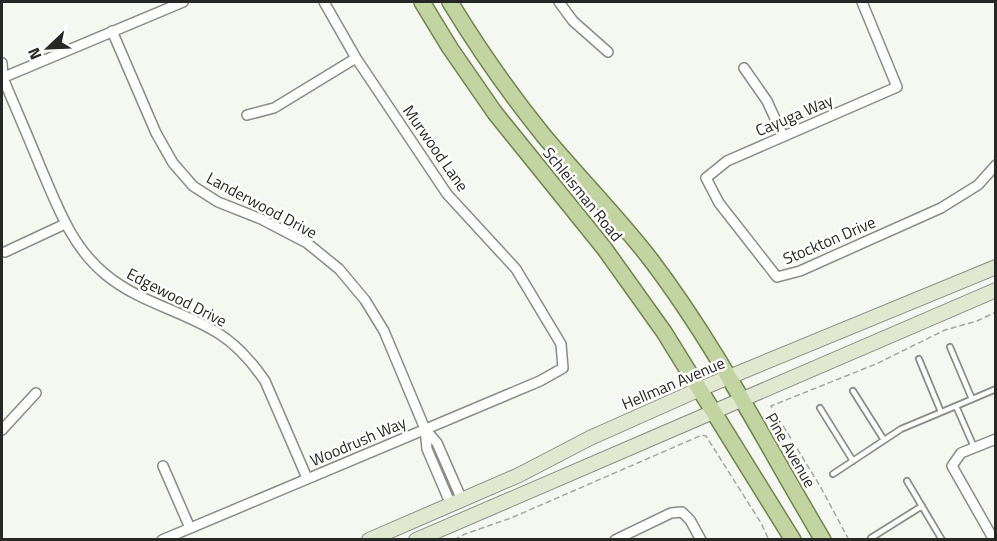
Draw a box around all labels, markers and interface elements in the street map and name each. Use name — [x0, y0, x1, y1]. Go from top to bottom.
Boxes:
north arrow — [18, 18, 78, 78]
text: N — [21, 44, 47, 64]
street label: Cayuga Way — [751, 88, 837, 142]
street label: Murwood Lane — [397, 100, 475, 196]
street label: Schleisman Road — [537, 142, 629, 246]
street label: Landerwood Drive — [202, 166, 322, 244]
street label: Stockton Drive — [779, 210, 879, 270]
street label: Edgewood Drive — [123, 261, 231, 333]
street label: Hellman Avenue — [618, 351, 728, 415]
street label: Pine Avenue — [760, 408, 822, 492]
street label: Woodrush Way — [306, 410, 410, 472]

